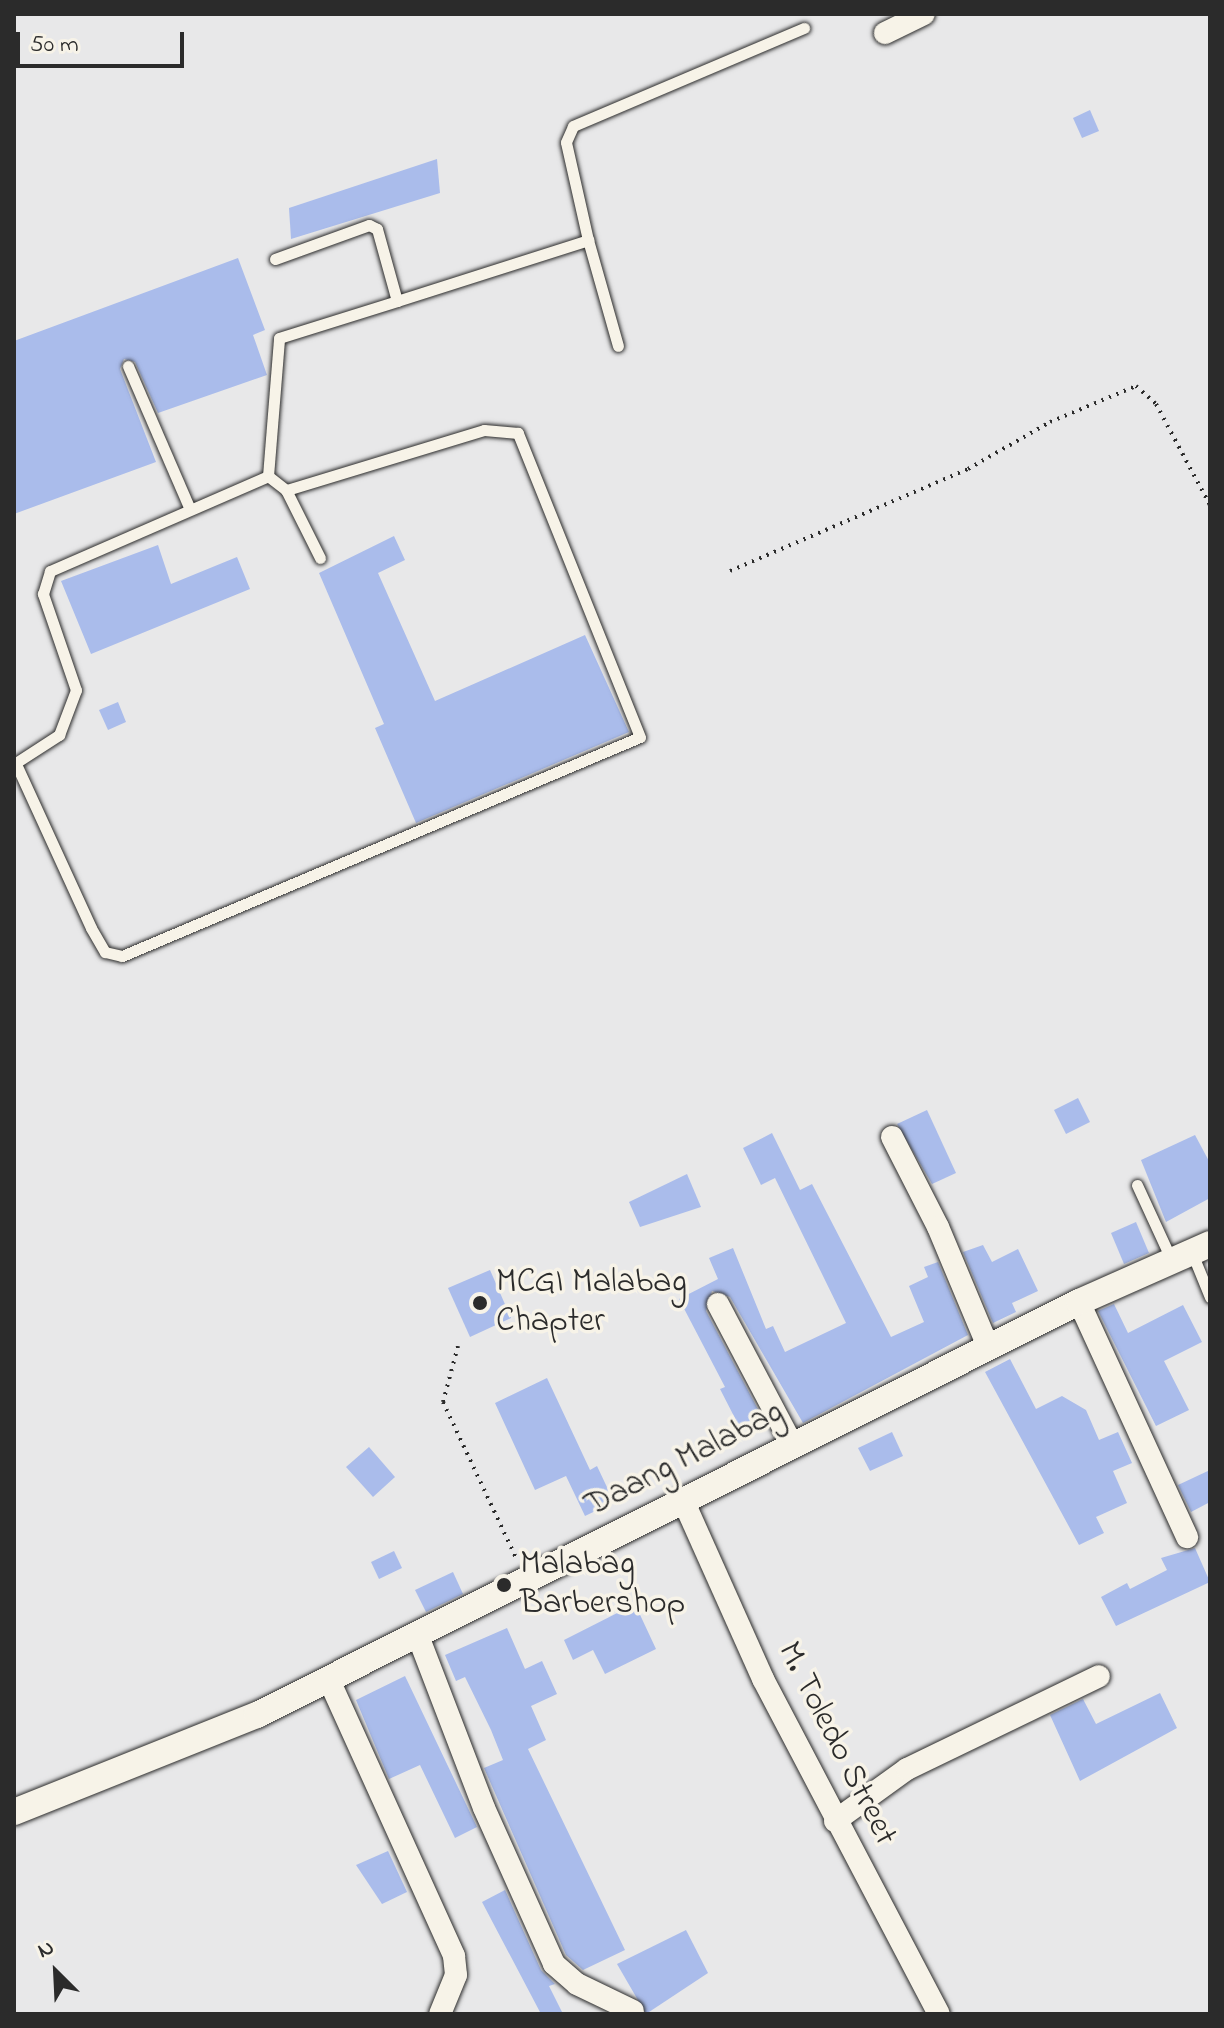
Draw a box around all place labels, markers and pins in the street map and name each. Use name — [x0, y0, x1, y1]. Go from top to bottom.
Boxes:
place label: MCGI Malabag Chapter — [496, 1263, 687, 1342]
marker: MCGI Malabag Chapter — [471, 1294, 489, 1312]
place label: Malabag Barbershop — [520, 1545, 685, 1624]
marker: Malabag Barbershop — [495, 1576, 513, 1594]

